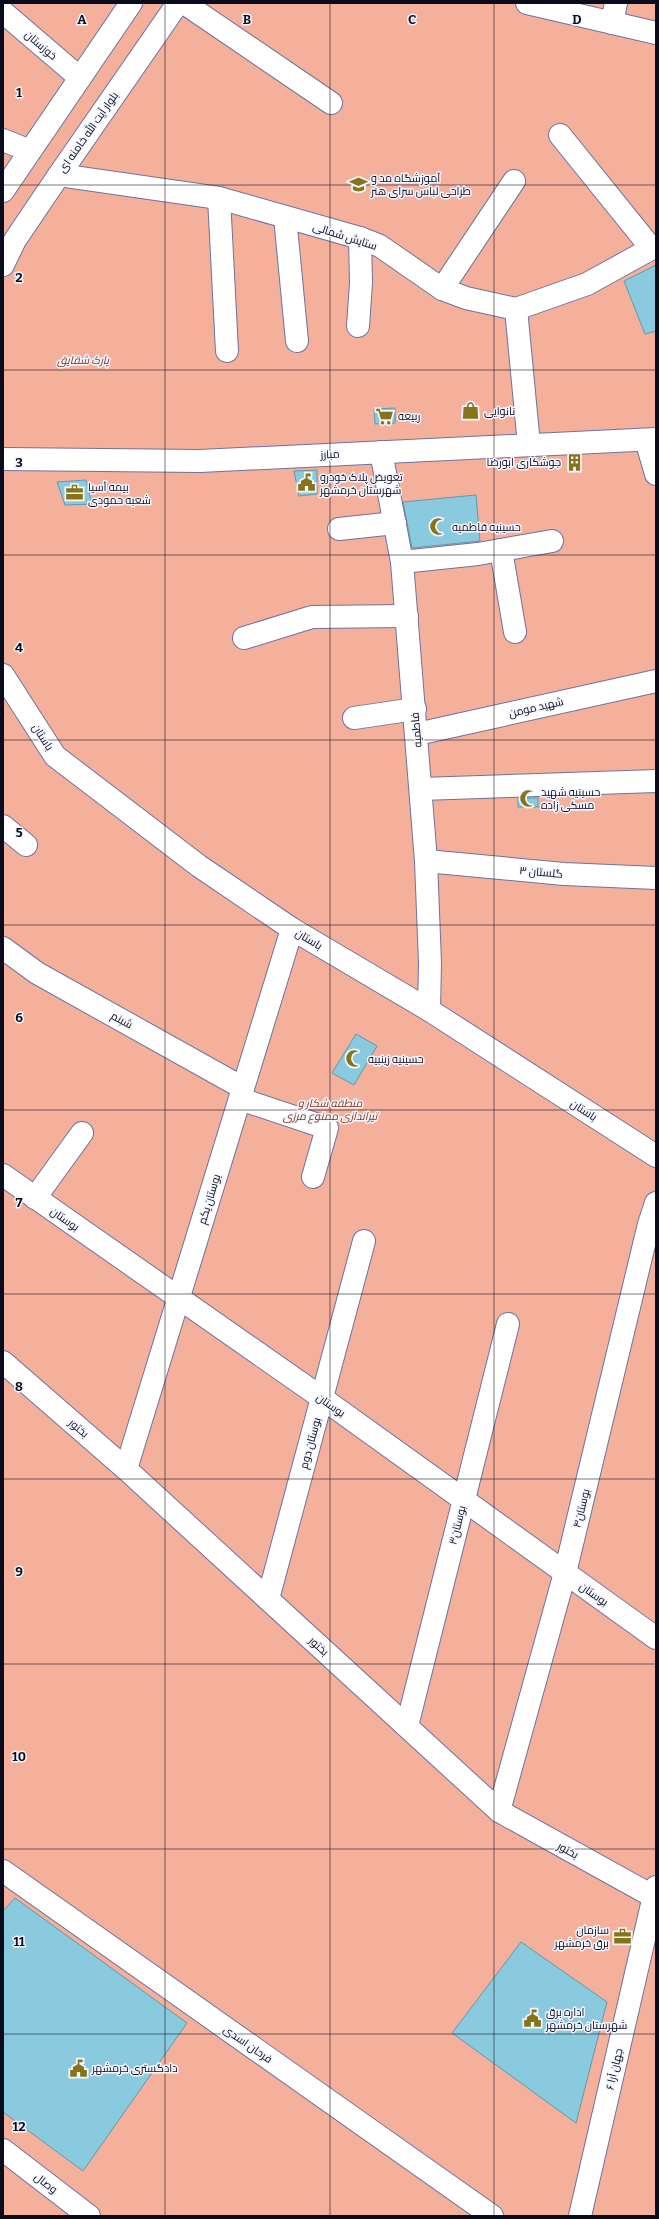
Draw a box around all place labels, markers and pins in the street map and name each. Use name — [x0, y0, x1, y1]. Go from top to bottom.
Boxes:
place label: آموزشگاه مد و طراحی لباس سرای هنر — [370, 172, 471, 198]
school or university icon: آموزشگاه مد و طراحی لباس سرای هنر — [348, 174, 368, 194]
shop icon: نانوایی — [461, 401, 481, 421]
place label: نانوایی — [484, 405, 515, 418]
supermarket icon: ربیعه — [375, 406, 395, 426]
place label: ربیعه — [398, 410, 421, 423]
building icon: جوشکاری ابورضا — [564, 452, 584, 472]
place label: جوشکاری ابورضا — [487, 456, 561, 469]
place label: تعویض پلاک خودرو شهرستان خرمشهر — [319, 471, 403, 497]
public building icon: تعویض پلاک خودرو شهرستان خرمشهر — [297, 473, 317, 493]
place label: بیمه آسیا شعبه حمودی — [88, 481, 151, 507]
office icon: بیمه آسیا شعبه حمودی — [65, 483, 85, 503]
mosque icon: حسینیه فاطمیه — [429, 517, 449, 537]
place label: حسینیه فاطمیه — [452, 521, 521, 534]
place label: حسینیه شهید مسکی زاده — [541, 786, 600, 812]
mosque icon: حسینیه شهید مسکی زاده — [518, 788, 538, 808]
mosque icon: حسینیه زینبیه — [345, 1049, 365, 1069]
place label: حسینیه زینبیه — [368, 1053, 424, 1066]
place label: سازمان برق خرمشهر — [554, 1924, 609, 1950]
office icon: سازمان برق خرمشهر — [612, 1926, 632, 1946]
place label: اداره برق شهرستان خرمشهر — [545, 2006, 627, 2032]
public building icon: اداره برق شهرستان خرمشهر — [523, 2008, 543, 2028]
public building icon: دادگستری خرمشهر — [69, 2058, 89, 2078]
place label: دادگستری خرمشهر — [91, 2062, 178, 2075]

